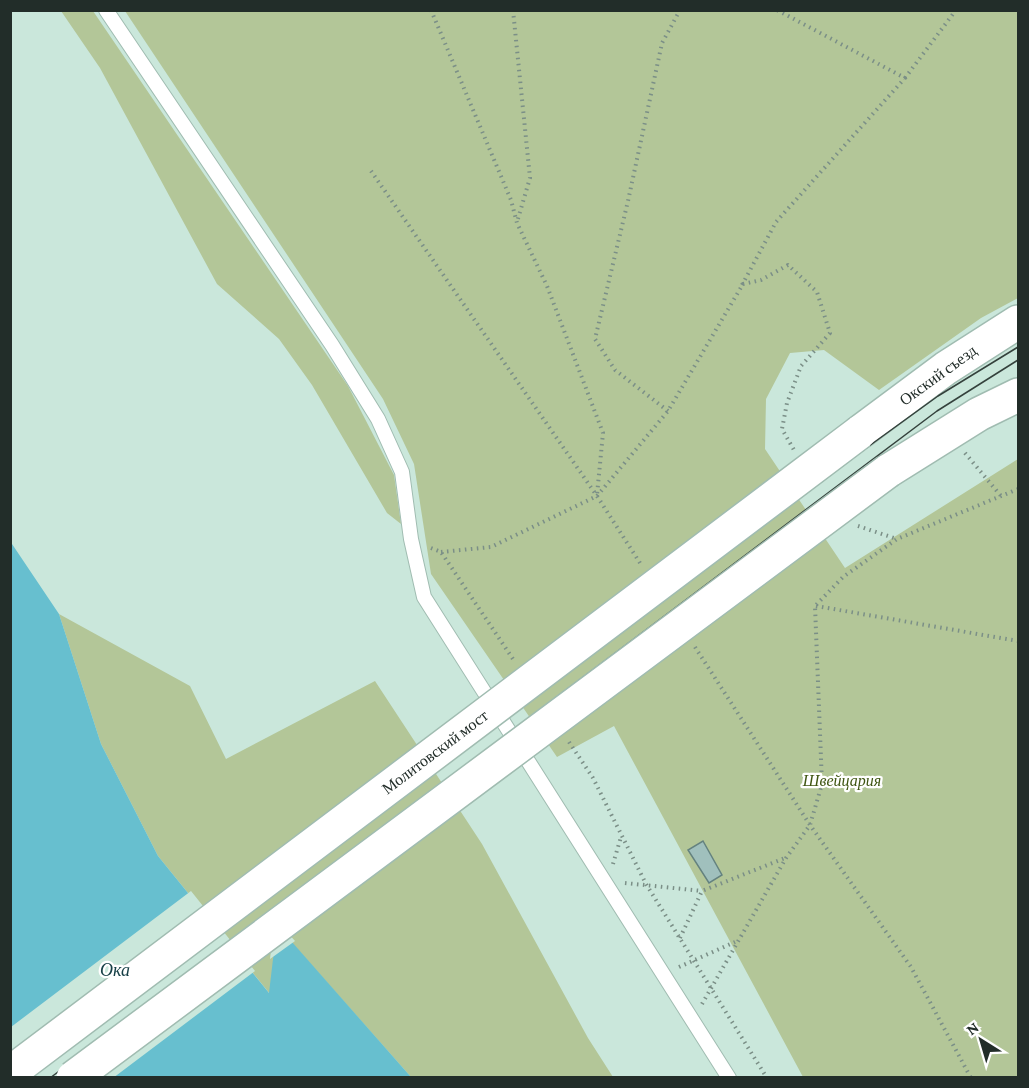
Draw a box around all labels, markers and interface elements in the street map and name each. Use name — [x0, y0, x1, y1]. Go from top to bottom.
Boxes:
street label: Окский съезд — [896, 341, 980, 409]
street label: Молитовский мост — [379, 707, 491, 797]
park label: Швейцария — [802, 772, 881, 790]
water label: Ока — [100, 960, 130, 980]
north arrow — [951, 1010, 1011, 1070]
text: N — [963, 1018, 982, 1038]

